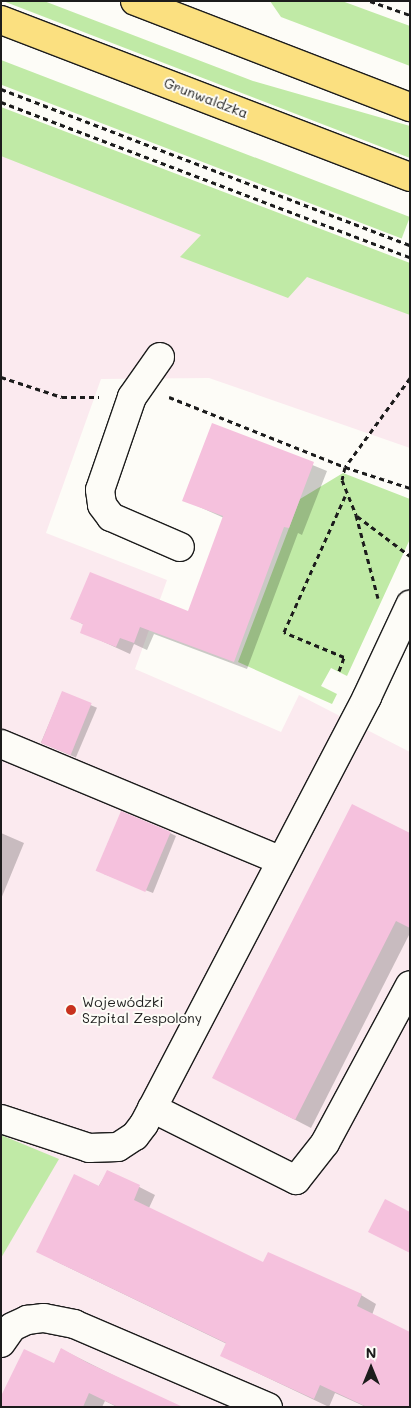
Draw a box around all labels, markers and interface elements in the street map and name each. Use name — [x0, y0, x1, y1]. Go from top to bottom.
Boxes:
street label: Grunwaldzka — [162, 74, 250, 122]
place label: Wojewódzki Szpital Zespolony — [82, 994, 202, 1026]
marker: Wojewódzki Szpital Zespolony — [64, 1003, 78, 1017]
north arrow — [346, 1343, 396, 1393]
text: N — [366, 1343, 376, 1362]

